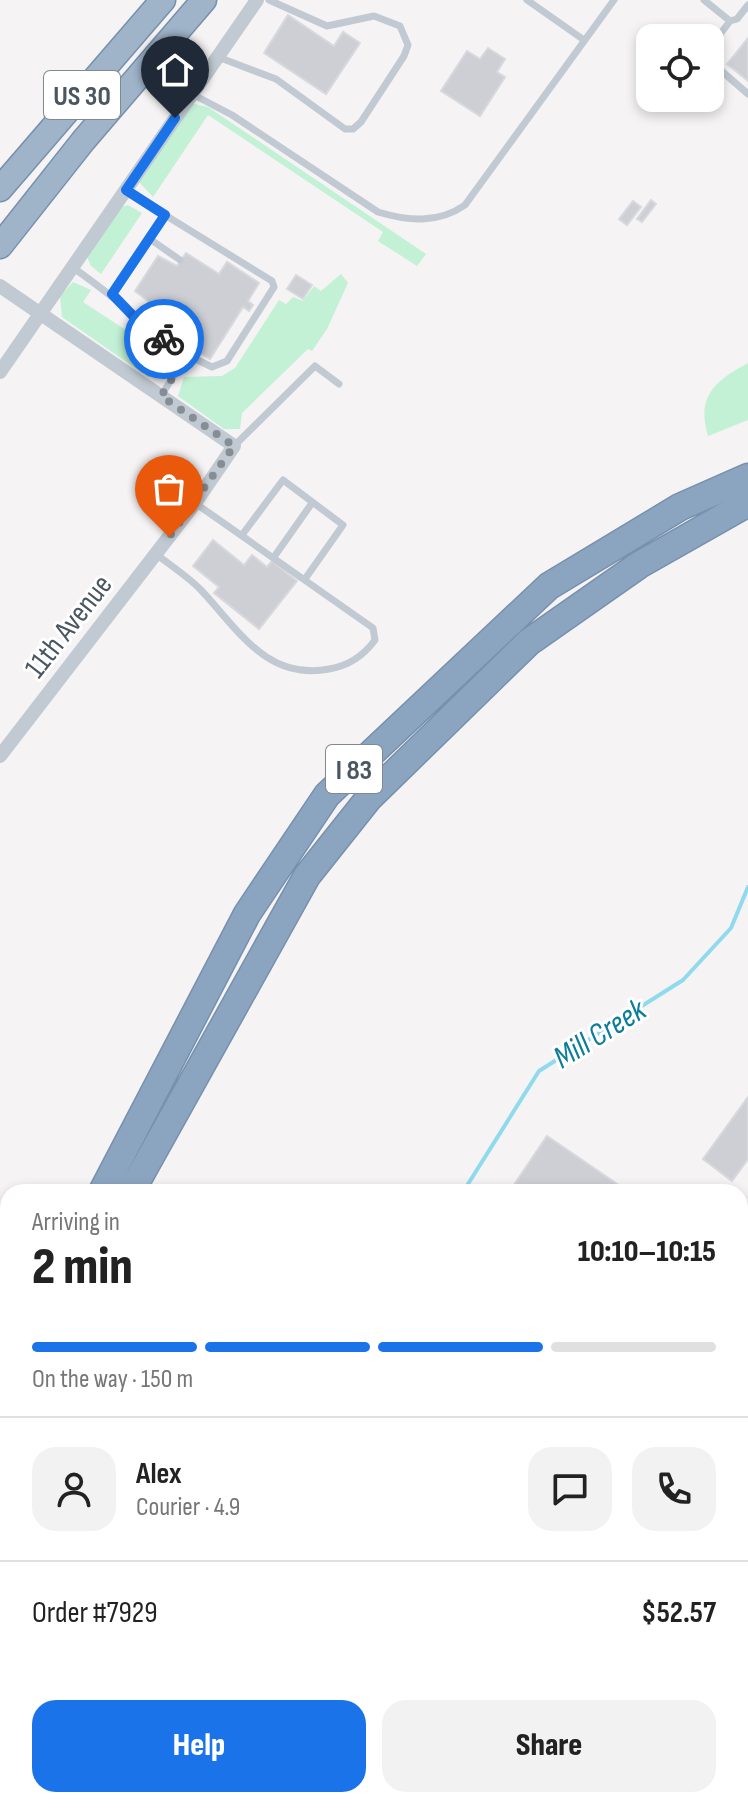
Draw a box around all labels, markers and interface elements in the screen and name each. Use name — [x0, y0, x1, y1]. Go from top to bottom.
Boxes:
map controls — [636, 24, 724, 112]
button: locate — [636, 24, 724, 112]
pin — [141, 36, 209, 118]
icon: home — [153, 48, 197, 92]
road number: US 30 — [44, 71, 120, 119]
courier — [124, 299, 204, 379]
icon: bike — [142, 317, 186, 361]
pin — [135, 455, 203, 537]
icon: bag — [147, 467, 191, 511]
street label: 11th Avenue — [17, 568, 120, 685]
road number: I 83 — [326, 745, 382, 793]
water label: Mill Creek — [546, 990, 654, 1078]
text: Arriving in — [32, 1207, 120, 1238]
text: 10:10–10:15 — [578, 1234, 716, 1270]
text: 2 min — [32, 1236, 133, 1299]
text: On the way · 150 m — [32, 1364, 193, 1395]
button: person — [32, 1447, 116, 1531]
button: chat — [528, 1447, 612, 1531]
button: phone — [632, 1447, 716, 1531]
text: Alex — [136, 1456, 182, 1492]
text: Courier · 4.9 — [136, 1492, 240, 1523]
text: Order #7929 — [32, 1595, 158, 1631]
text: $52.57 — [641, 1595, 716, 1631]
button: Help — [32, 1700, 366, 1792]
button: Share — [382, 1700, 716, 1792]

